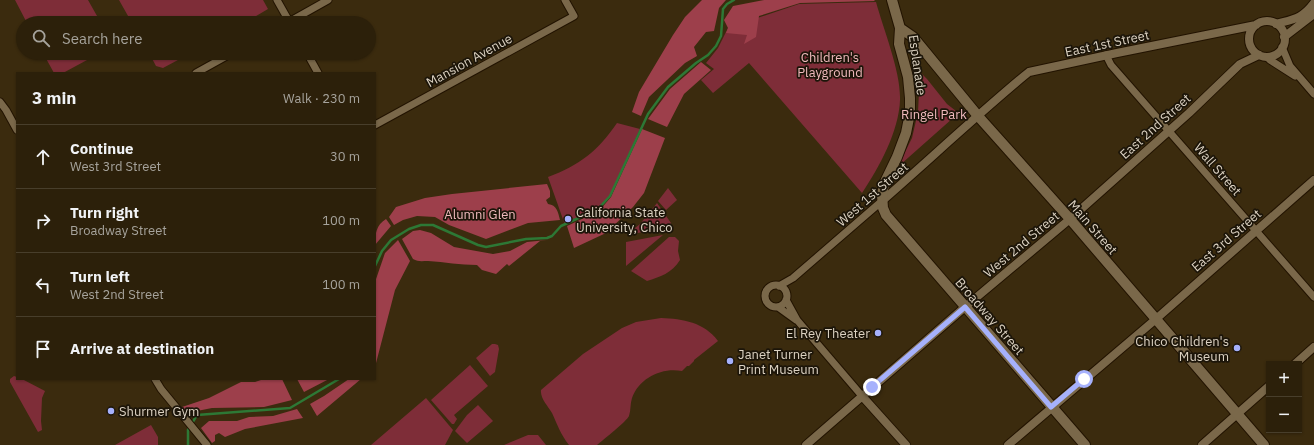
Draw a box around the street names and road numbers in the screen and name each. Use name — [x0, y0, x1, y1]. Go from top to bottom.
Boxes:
street label: East 1st Street — [1063, 26, 1151, 61]
street label: Mansion Avenue — [423, 30, 515, 91]
street label: Esplanade — [905, 34, 930, 96]
street label: East 2nd Street — [1116, 90, 1194, 163]
street label: Wall Street — [1190, 140, 1245, 199]
street label: West 1st Street — [833, 159, 912, 230]
street label: Main Street — [1064, 197, 1121, 258]
street label: East 3rd Street — [1188, 205, 1265, 275]
street label: West 2nd Street — [980, 208, 1063, 281]
street label: Broadway Street — [951, 274, 1028, 358]

